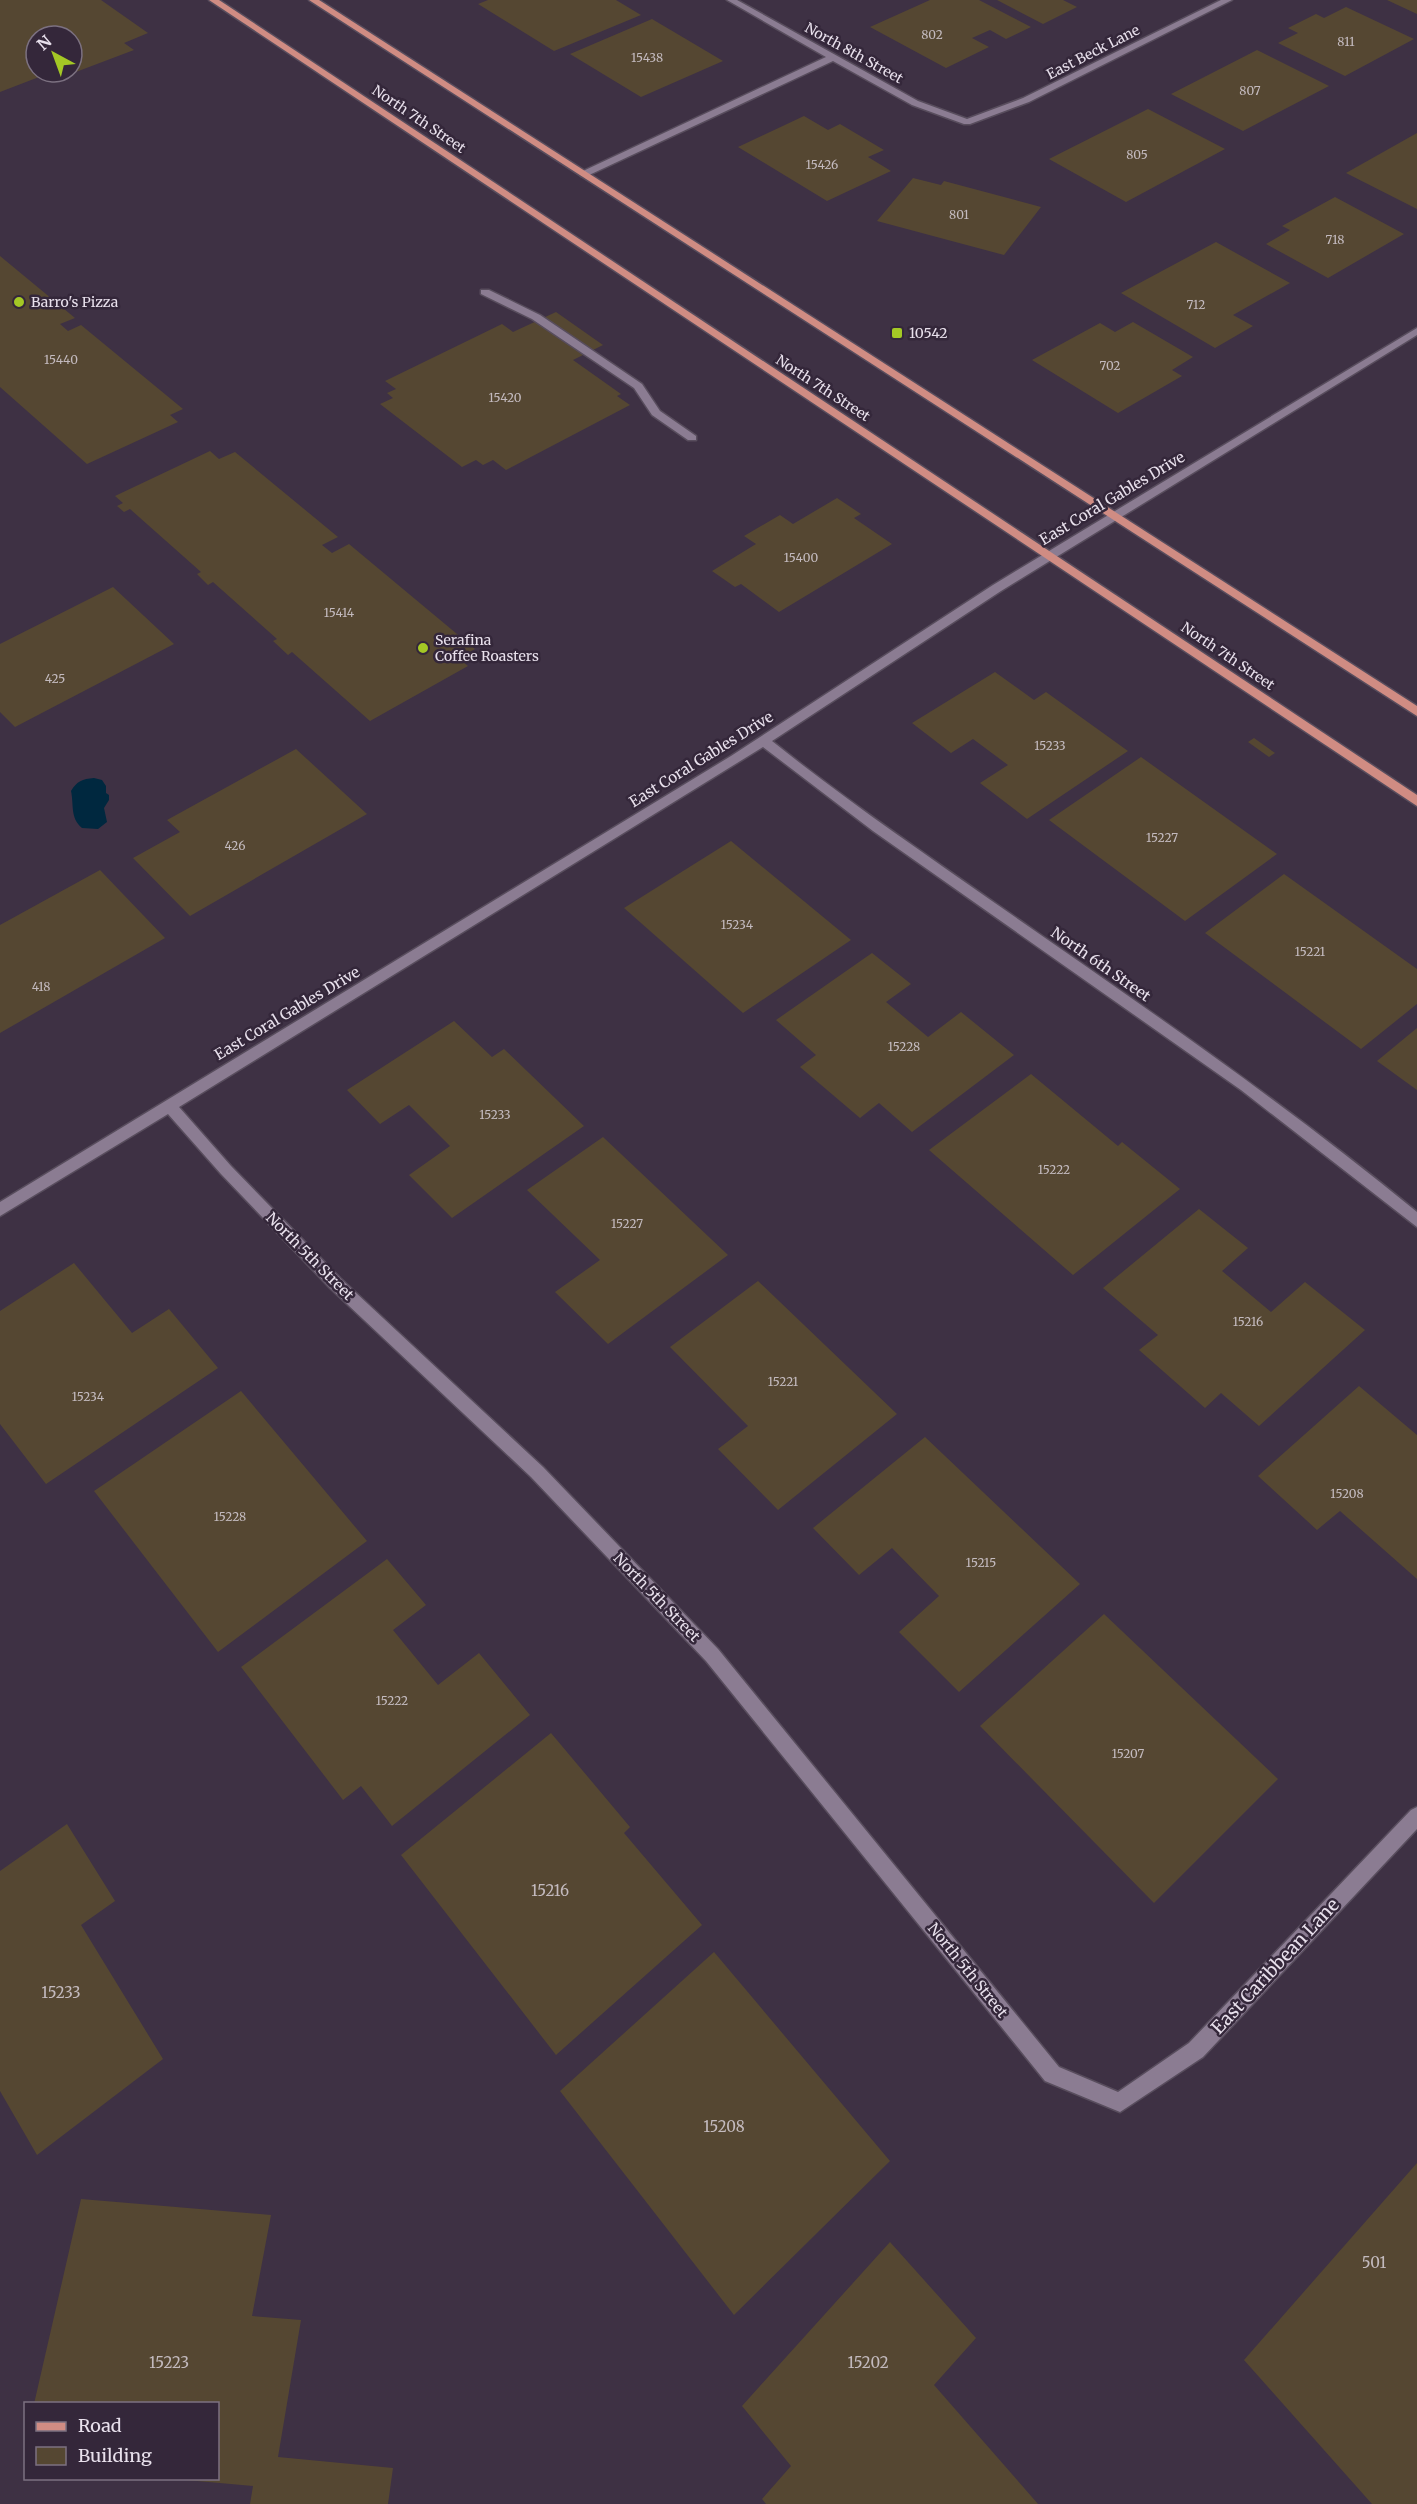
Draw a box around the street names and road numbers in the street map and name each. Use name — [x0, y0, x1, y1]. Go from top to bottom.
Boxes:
street label: North 8th Street — [802, 19, 907, 88]
street label: East Beck Lane — [1043, 21, 1143, 83]
street label: North 7th Street — [369, 81, 470, 157]
street label: North 7th Street — [772, 351, 874, 425]
street label: East Coral Gables Drive — [1036, 447, 1188, 549]
street label: North 7th Street — [1178, 618, 1279, 694]
street label: East Coral Gables Drive — [625, 707, 777, 811]
street label: North 6th Street — [1048, 923, 1155, 1005]
street label: East Coral Gables Drive — [211, 962, 363, 1064]
street label: North 5th Street — [262, 1208, 358, 1304]
street label: North 5th Street — [610, 1548, 704, 1646]
street label: East Caribbean Lane — [1206, 1893, 1344, 2039]
street label: North 5th Street — [924, 1919, 1012, 2021]

